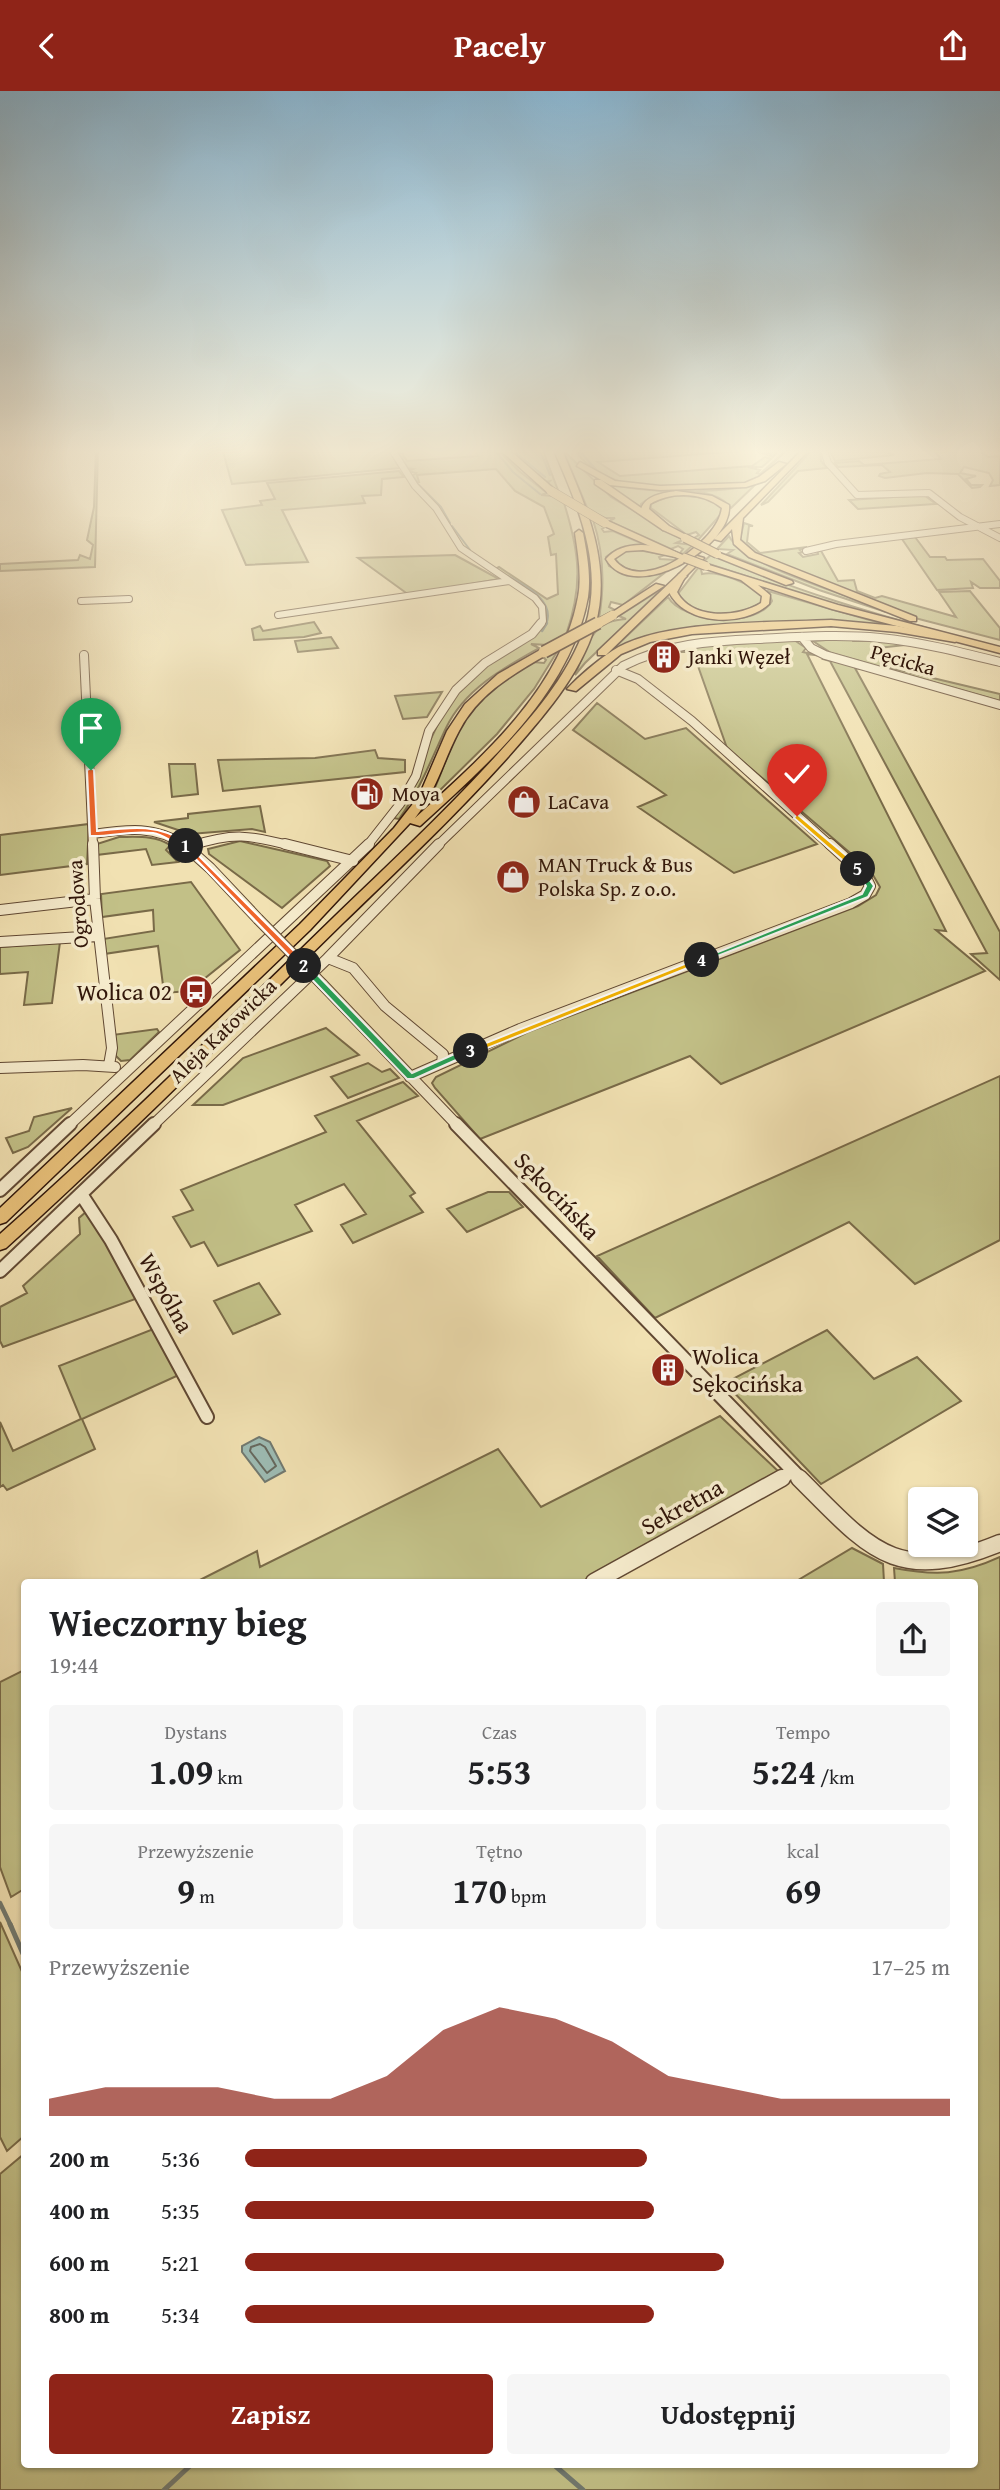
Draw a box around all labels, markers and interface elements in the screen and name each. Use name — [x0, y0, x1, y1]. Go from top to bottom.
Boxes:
text: Pacely — [454, 22, 546, 69]
icon: back — [28, 27, 66, 65]
icon: share — [934, 27, 972, 65]
street label: Pęcicka — [867, 636, 939, 684]
building icon: Janki Węzeł — [645, 638, 683, 676]
place label: Janki Węzeł — [685, 641, 790, 672]
pin — [61, 698, 121, 770]
icon: arrive — [72, 709, 110, 747]
pin — [767, 744, 827, 816]
icon: check — [778, 755, 816, 793]
fuel station icon: Moya — [348, 775, 386, 813]
place label: Moya — [392, 778, 440, 809]
shop icon: LaCava — [505, 783, 543, 821]
place label: LaCava — [548, 786, 609, 817]
pin: 1 — [168, 829, 204, 863]
text: 1 — [181, 831, 190, 859]
place label: MAN Truck & Bus Polska Sp. z o.o. — [538, 849, 693, 904]
pin: 5 — [840, 851, 876, 887]
text: 5 — [853, 854, 862, 882]
shop icon: MAN Truck & Bus Polska Sp. z o.o. — [494, 858, 532, 896]
street label: Ogrodowa — [59, 859, 96, 949]
pin: 4 — [684, 943, 720, 977]
text: 4 — [697, 945, 706, 973]
pin: 2 — [286, 949, 322, 983]
text: 2 — [299, 951, 308, 979]
street label: Aleja Katowicka — [162, 971, 284, 1090]
bus stop icon: Wolica 02 — [177, 973, 215, 1011]
place label: Wolica 02 — [76, 974, 172, 1009]
pin: 3 — [454, 1033, 489, 1069]
text: 3 — [466, 1036, 475, 1064]
street label: Sękocińska — [506, 1144, 609, 1248]
street label: Wspólna — [130, 1246, 203, 1340]
place label: Wolica Sękocińska — [692, 1338, 804, 1401]
building icon: Wolica Sękocińska — [649, 1351, 687, 1389]
street label: Sekretna — [634, 1469, 730, 1544]
map controls — [908, 1487, 978, 1557]
button: layers — [908, 1487, 978, 1557]
text: Wieczorny bieg — [49, 1594, 307, 1650]
button: share — [876, 1602, 950, 1676]
text: 19:44 — [49, 1648, 99, 1681]
text: Dystans — [165, 1718, 227, 1746]
text: Czas — [482, 1718, 517, 1746]
text: Tempo — [776, 1718, 830, 1746]
text: 1.09 — [149, 1746, 213, 1797]
text: 5:53 — [467, 1746, 532, 1797]
text: 5:24 — [752, 1746, 816, 1797]
text: km — [213, 1763, 243, 1791]
text: /km — [816, 1763, 854, 1791]
text: Przewyższenie — [138, 1837, 254, 1865]
text: Tętno — [476, 1837, 523, 1865]
text: kcal — [787, 1837, 819, 1865]
text: 9 — [177, 1865, 195, 1916]
text: 170 — [452, 1865, 507, 1916]
text: 69 — [785, 1865, 821, 1916]
text: m — [195, 1882, 215, 1910]
text: bpm — [507, 1882, 547, 1910]
text: Przewyższenie — [49, 1950, 190, 1983]
text: 17–25 m — [871, 1950, 950, 1983]
text: 200 m — [49, 2142, 110, 2175]
text: 5:36 — [161, 2142, 200, 2175]
text: 400 m — [49, 2194, 110, 2227]
text: 5:35 — [161, 2194, 200, 2227]
text: 600 m — [49, 2246, 110, 2279]
text: 5:21 — [161, 2246, 200, 2279]
text: 800 m — [49, 2298, 110, 2331]
text: 5:34 — [161, 2298, 200, 2331]
button: Zapisz — [49, 2374, 493, 2454]
button: Udostępnij — [507, 2374, 950, 2454]

